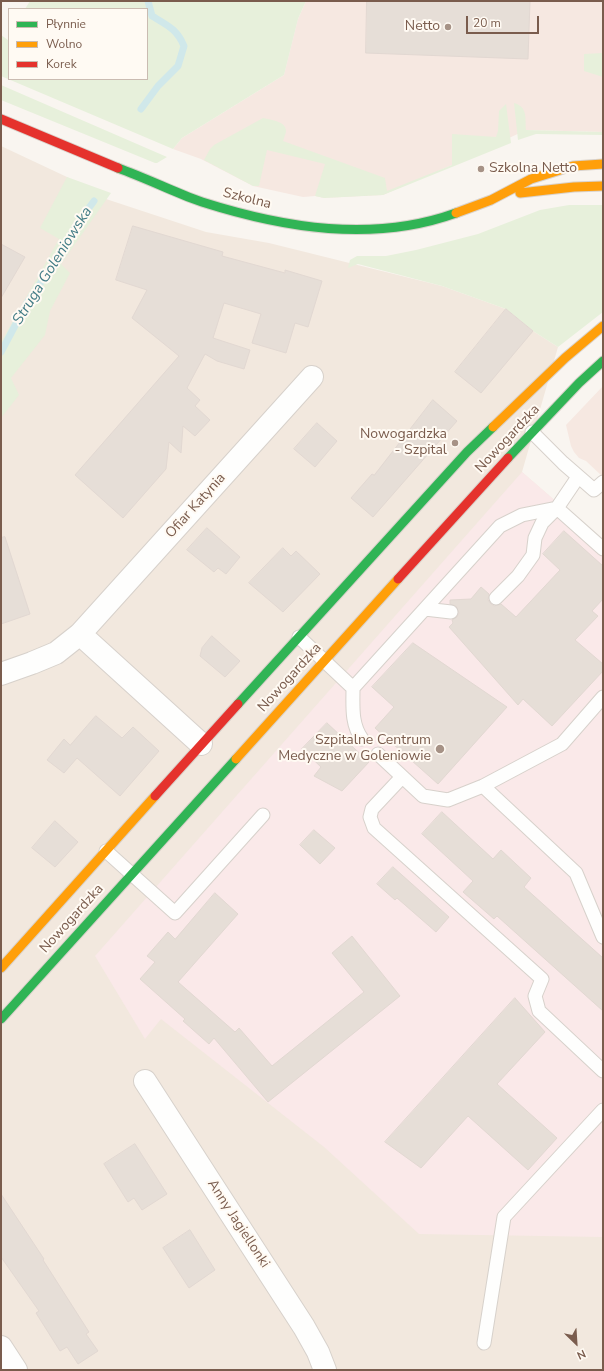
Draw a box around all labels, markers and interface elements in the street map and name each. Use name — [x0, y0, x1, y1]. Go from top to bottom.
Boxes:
legend — [8, 8, 148, 80]
scale bar — [468, 8, 541, 34]
text: 20 m — [473, 15, 501, 31]
text: Płynnie — [46, 16, 86, 32]
place label: Netto — [405, 19, 440, 35]
marker: Netto — [443, 22, 453, 32]
text: Wolno — [46, 36, 82, 52]
text: Korek — [46, 56, 77, 72]
place label: Szkolna Netto — [489, 161, 577, 177]
marker: Szkolna Netto — [476, 164, 486, 174]
street label: Szkolna — [221, 185, 273, 213]
water label: Struga Goleniowska — [9, 204, 97, 328]
street label: Nowogardzka — [472, 401, 544, 477]
place label: Nowogardzka - Szpital — [360, 427, 447, 460]
marker: Nowogardzka - Szpital — [450, 438, 460, 448]
street label: Ofiar Katynia — [162, 470, 230, 542]
street label: Nowogardzka — [255, 640, 325, 716]
place label: Szpitalne Centrum Medyczne w Goleniowie — [278, 733, 431, 766]
marker: Szpitalne Centrum Medyczne w Goleniowie — [434, 743, 446, 755]
street label: Nowogardzka — [37, 881, 107, 957]
street label: Anny Jagiellonki — [203, 1177, 273, 1271]
north arrow — [556, 1323, 596, 1363]
text: N — [574, 1346, 588, 1363]

